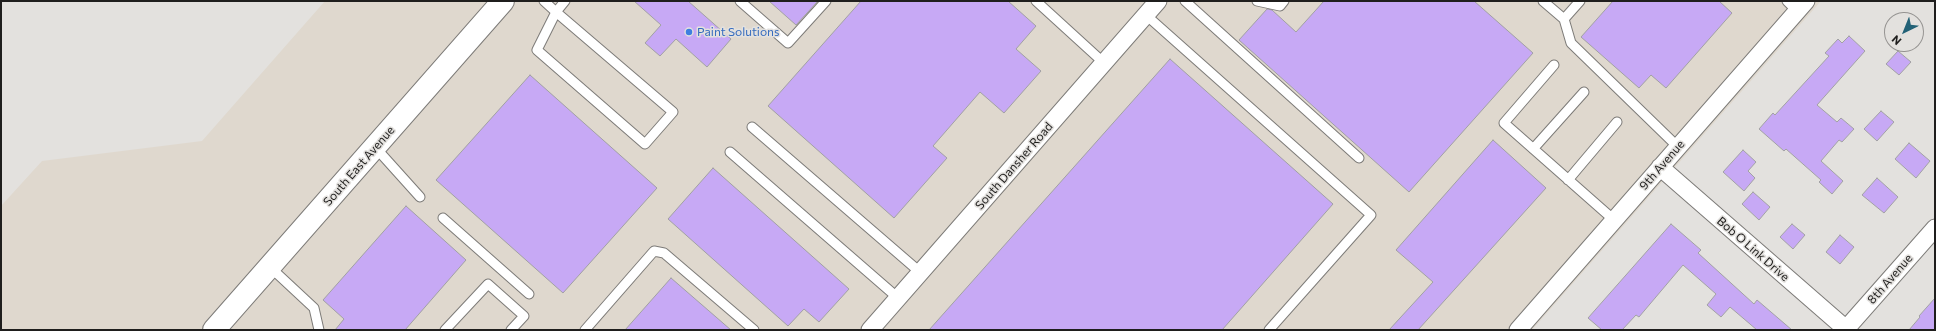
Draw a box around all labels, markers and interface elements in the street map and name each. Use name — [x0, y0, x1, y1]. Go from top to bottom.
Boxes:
north arrow — [1884, 12, 1924, 52]
place label: Paint Solutions — [697, 25, 779, 39]
marker: Paint Solutions — [684, 27, 694, 37]
text: N — [1889, 33, 1904, 48]
street label: South Dansher Road — [972, 119, 1056, 213]
street label: South East Avenue — [320, 123, 398, 209]
street label: 9th Avenue — [1636, 137, 1688, 193]
street label: Bob O Link Drive — [1714, 214, 1792, 284]
street label: 8th Avenue — [1864, 251, 1916, 307]

